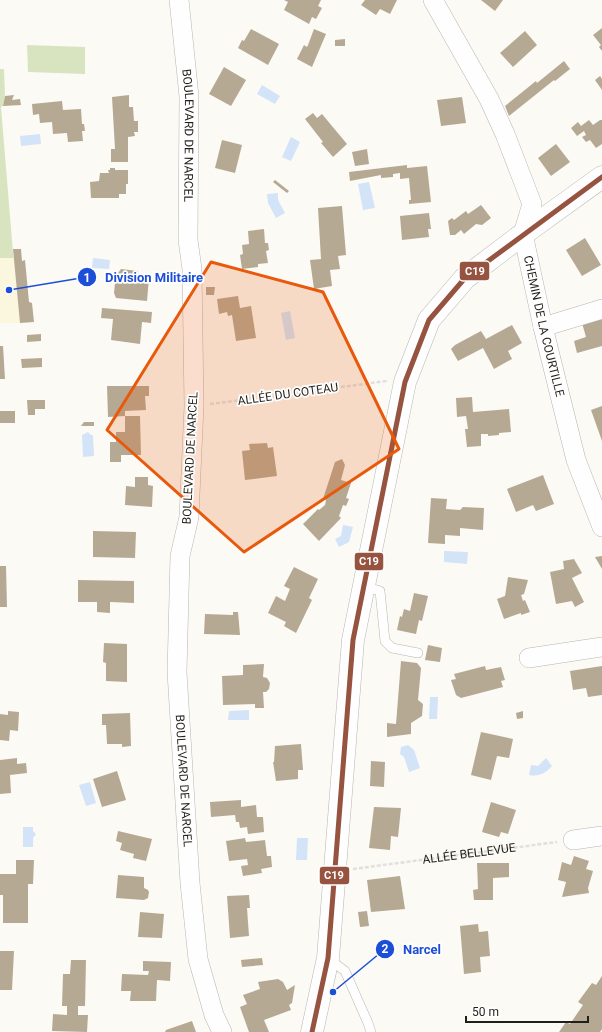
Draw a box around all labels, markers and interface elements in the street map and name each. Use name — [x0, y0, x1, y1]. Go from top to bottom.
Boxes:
street label: BOULEVARD DE NARCEL — [179, 68, 196, 202]
street label: CHEMIN DE LA COURTILLE — [521, 254, 567, 398]
line badge: C19 — [459, 261, 490, 281]
callout: Division Militaire — [77, 265, 211, 290]
text: C19 — [465, 265, 485, 278]
text: Division Militaire — [105, 270, 203, 285]
text: 1 — [84, 271, 90, 285]
street label: ALLÉE DU COTEAU — [237, 379, 339, 408]
street label: BOULEVARD DE NARCEL — [180, 391, 200, 525]
line badge: C19 — [354, 552, 384, 571]
text: C19 — [359, 555, 379, 568]
street label: BOULEVARD DE NARCEL — [173, 714, 195, 848]
street label: ALLÉE BELLEVUE — [422, 841, 517, 867]
line badge: C19 — [319, 866, 350, 885]
text: C19 — [324, 869, 344, 882]
callout: Narcel — [375, 937, 449, 962]
text: 2 — [382, 942, 389, 956]
text: Narcel — [403, 942, 441, 957]
scale bar — [466, 998, 588, 1024]
text: 50 m — [472, 1005, 499, 1019]

